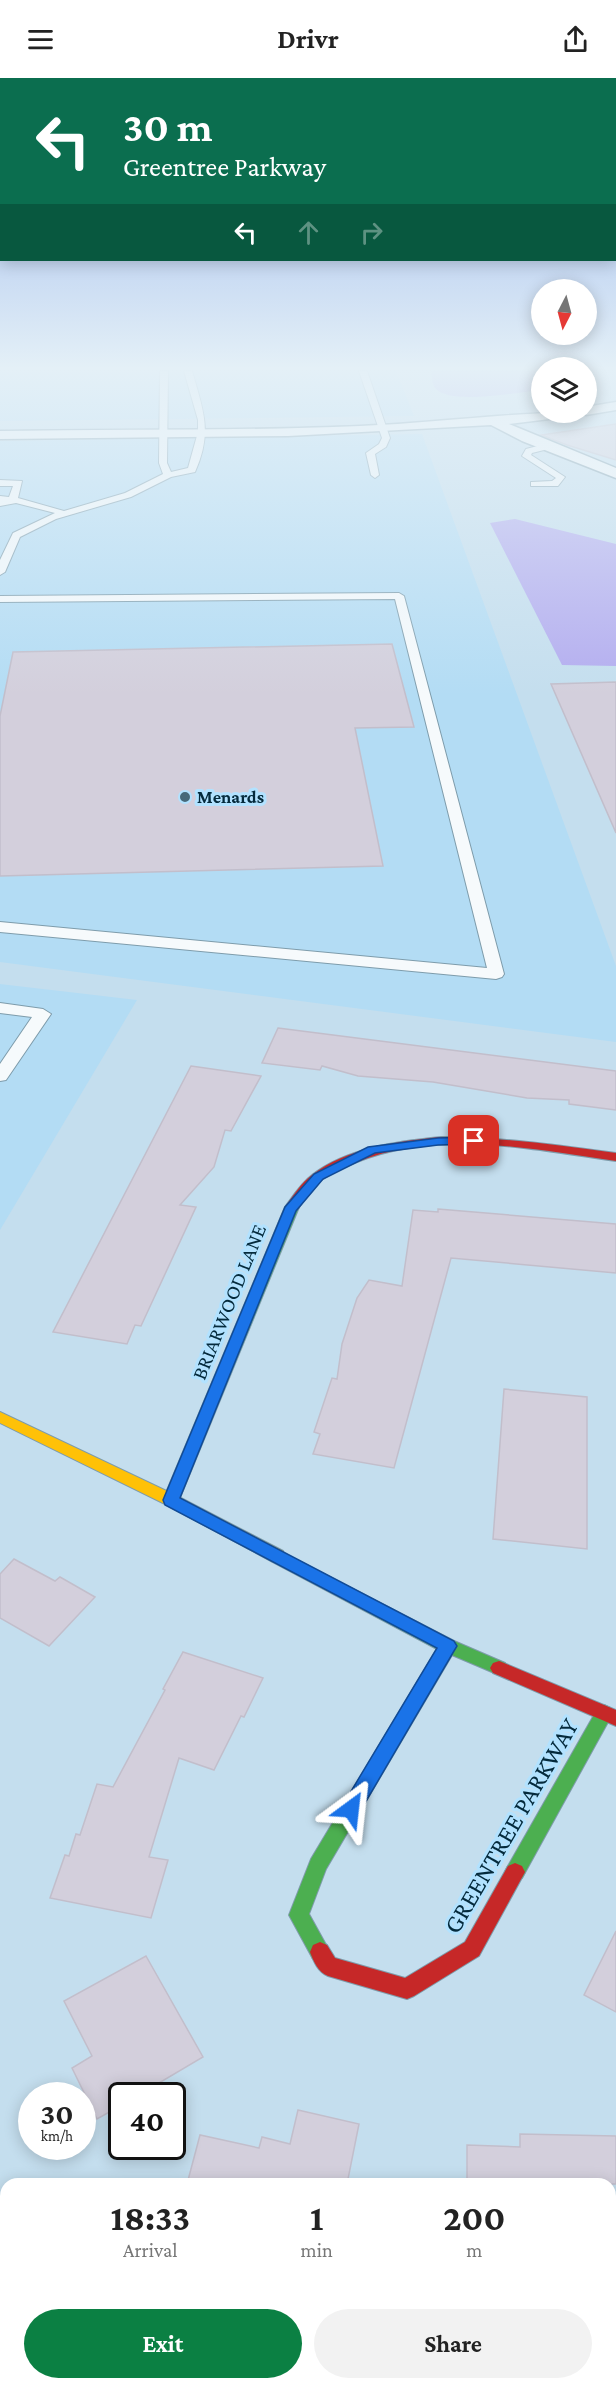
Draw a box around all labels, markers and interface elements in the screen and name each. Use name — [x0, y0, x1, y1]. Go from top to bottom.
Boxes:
icon: menu — [24, 23, 57, 56]
icon: share — [559, 23, 592, 56]
text: Drivr — [277, 24, 339, 54]
icon: left — [24, 102, 102, 180]
text: 30 m — [123, 103, 213, 150]
text: Greentree Parkway — [123, 152, 326, 182]
icon: left — [229, 216, 262, 249]
icon: ahead — [292, 216, 325, 249]
icon: right — [355, 216, 388, 249]
north arrow — [531, 279, 597, 345]
map controls — [531, 279, 597, 423]
button: layers — [531, 357, 597, 423]
place label: Menards — [197, 787, 264, 807]
marker: Menards — [178, 790, 192, 804]
pin — [448, 1115, 499, 1166]
icon: arrive — [457, 1124, 490, 1157]
street label: BRIARWOOD LANE — [187, 1221, 271, 1383]
street label: GREENTREE PARKWAY — [438, 1713, 584, 1939]
position arrow — [319, 1777, 383, 1841]
speed limit sign: 40 — [108, 2082, 186, 2160]
text: 30 — [41, 2097, 73, 2130]
text: km/h — [41, 2128, 73, 2144]
text: 18:33 — [111, 2198, 190, 2238]
text: 1 — [310, 2198, 323, 2238]
text: 200 — [443, 2198, 505, 2238]
text: Arrival — [123, 2239, 178, 2261]
text: min — [301, 2239, 333, 2261]
text: m — [466, 2239, 482, 2261]
button: Exit — [24, 2309, 302, 2378]
button: Share — [314, 2309, 592, 2378]

